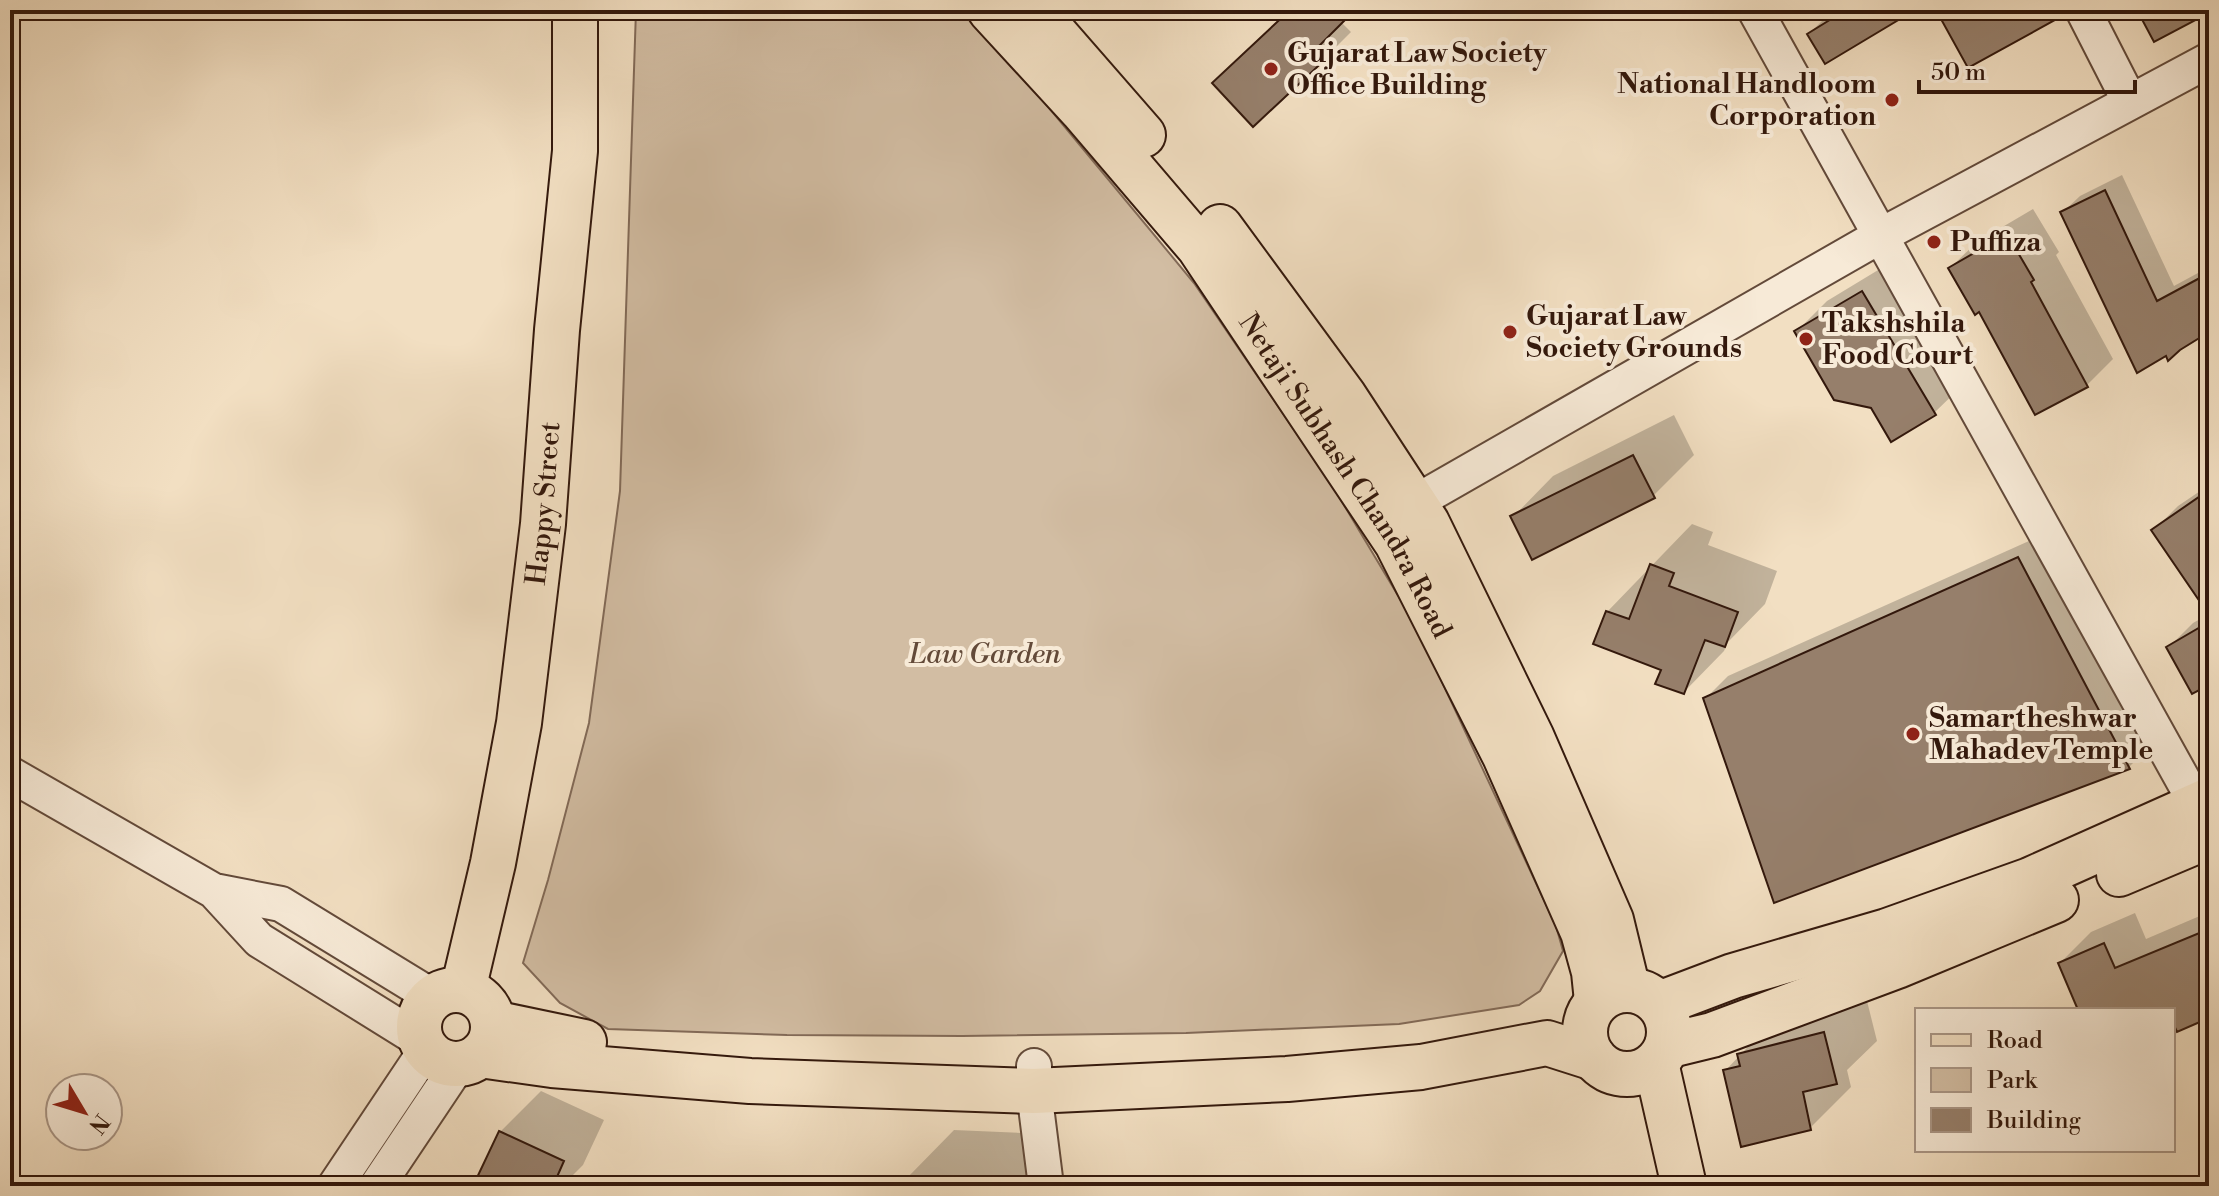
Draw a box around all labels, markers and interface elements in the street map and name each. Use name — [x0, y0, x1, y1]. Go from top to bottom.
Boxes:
place label: Gujarat Law Society Office Building — [1287, 36, 1548, 103]
scale bar — [1919, 44, 2135, 94]
text: 50 m — [1931, 58, 1986, 88]
marker: Gujarat Law Society Office Building — [1262, 60, 1280, 78]
place label: National Handloom Corporation — [1617, 67, 1877, 134]
marker: National Handloom Corporation — [1883, 91, 1901, 109]
place label: Puffiza — [1950, 225, 2042, 260]
marker: Puffiza — [1925, 233, 1943, 251]
place label: Gujarat Law Society Grounds — [1526, 299, 1742, 366]
place label: Takshshila Food Court — [1822, 306, 1974, 373]
street label: Netaji Subhash Chandra Road — [1231, 307, 1460, 644]
marker: Gujarat Law Society Grounds — [1501, 323, 1519, 341]
marker: Takshshila Food Court — [1797, 330, 1815, 348]
street label: Happy Street — [518, 420, 568, 587]
park label: Law Garden — [908, 637, 1061, 672]
place label: Samartheshwar Mahadev Temple — [1929, 701, 2153, 768]
marker: Samartheshwar Mahadev Temple — [1904, 725, 1922, 743]
legend — [1915, 1008, 2175, 1152]
text: Road — [1987, 1026, 2043, 1056]
text: Park — [1987, 1066, 2038, 1096]
north arrow — [44, 1072, 124, 1152]
text: Building — [1986, 1106, 2081, 1136]
text: N — [82, 1108, 115, 1139]

